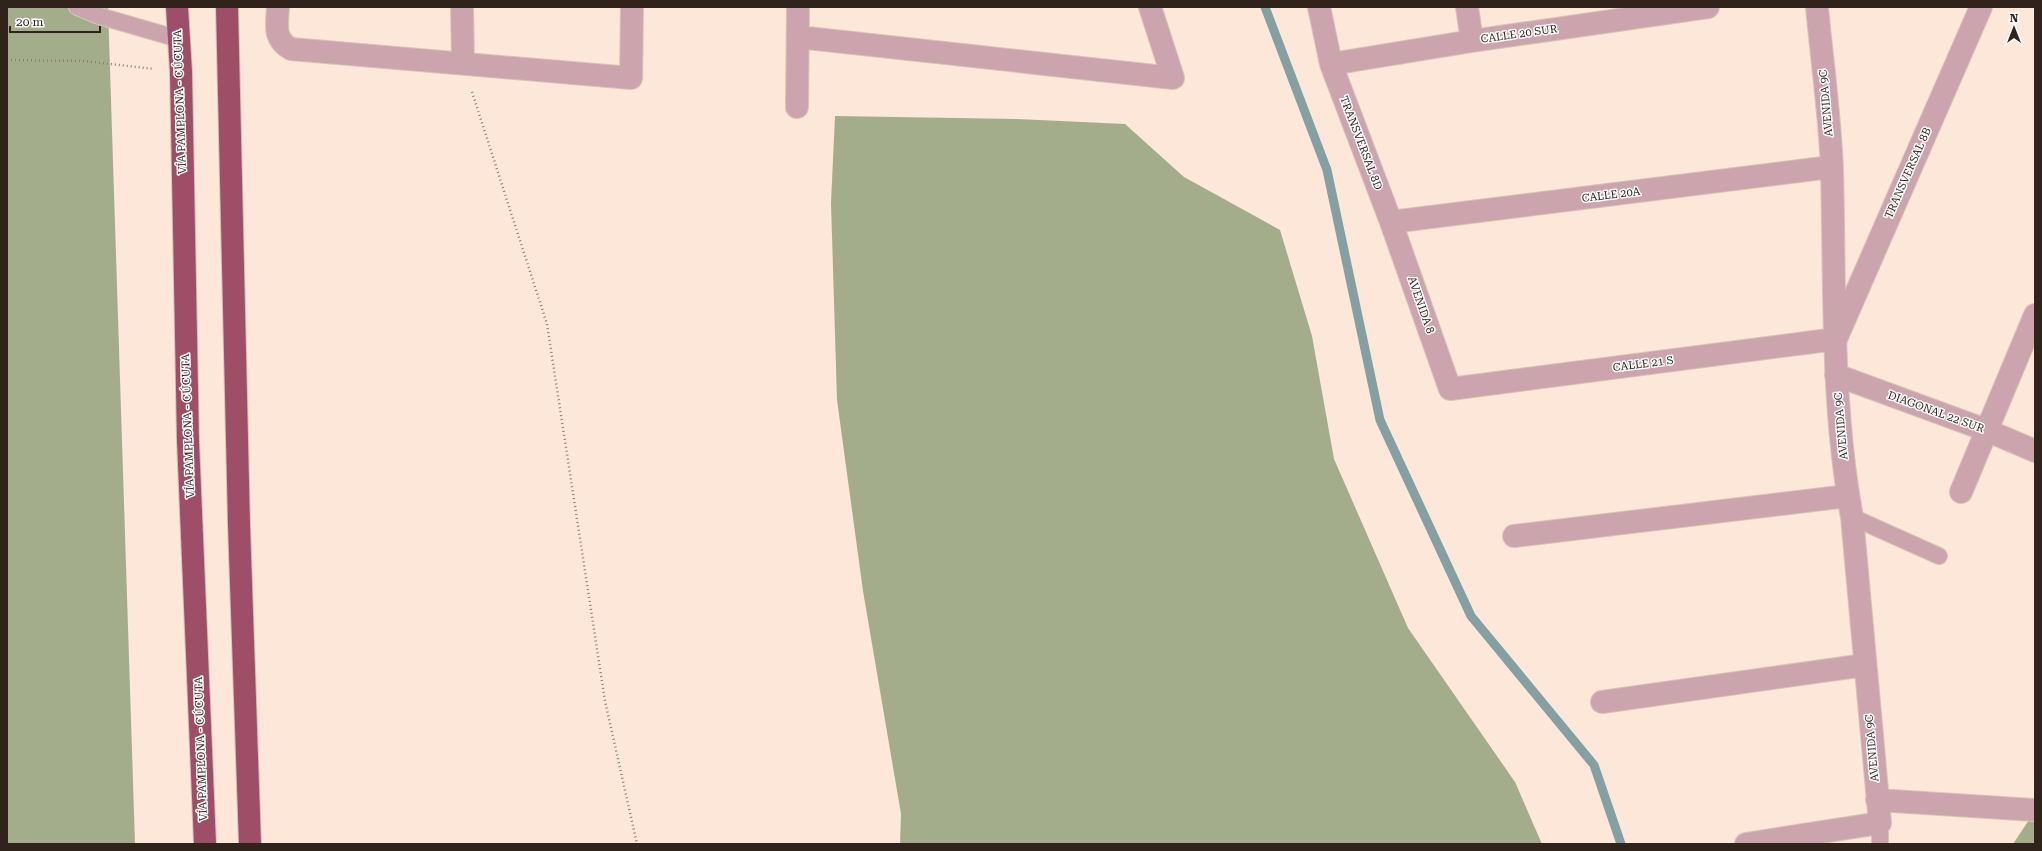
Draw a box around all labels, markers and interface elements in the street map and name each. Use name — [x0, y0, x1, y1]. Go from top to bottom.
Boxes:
scale bar — [10, 8, 100, 34]
north arrow — [1994, 8, 2034, 48]
text: N — [2010, 12, 2019, 25]
text: 20 m — [16, 15, 43, 29]
street label: CALLE 20 SUR — [1480, 22, 1559, 46]
street label: VÍA PAMPLONA - CÚCUTA — [170, 29, 189, 174]
street label: AVENIDA 9C — [1817, 69, 1835, 137]
street label: TRANSVERSAL 8D — [1337, 94, 1385, 192]
street label: TRANSVERSAL 8B — [1882, 125, 1934, 221]
street label: CALLE 20A — [1581, 185, 1641, 205]
street label: AVENIDA 8 — [1405, 275, 1437, 335]
street label: VÍA PAMPLONA - CÚCUTA — [178, 353, 197, 498]
street label: CALLE 21 S — [1612, 354, 1674, 374]
street label: DIAGONAL 22 SUR — [1886, 389, 1986, 436]
street label: AVENIDA 9C — [1832, 392, 1850, 460]
street label: VÍA PAMPLONA - CÚCUTA — [191, 676, 210, 821]
street label: AVENIDA 9C — [1863, 714, 1881, 782]

